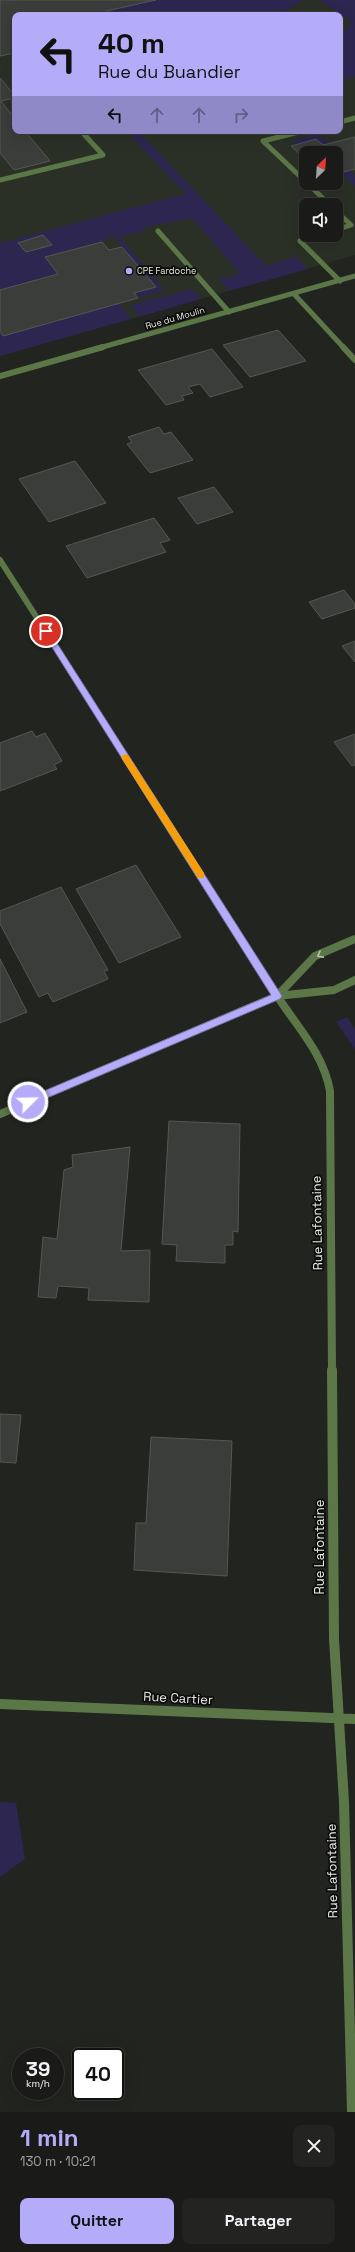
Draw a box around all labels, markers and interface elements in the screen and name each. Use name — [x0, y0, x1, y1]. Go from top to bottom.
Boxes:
text: 40 m — [98, 25, 165, 61]
icon: left — [32, 28, 84, 80]
text: Rue du Buandier — [98, 60, 241, 83]
icon: left — [104, 104, 126, 126]
icon: ahead — [146, 104, 168, 126]
icon: ahead — [188, 104, 210, 126]
icon: right — [230, 104, 252, 126]
north arrow — [299, 146, 343, 190]
map controls — [299, 146, 343, 242]
button: sound — [299, 198, 343, 242]
place label: CPE Fardoche — [137, 265, 196, 277]
marker: CPE Fardoche — [124, 266, 134, 276]
street label: Rue du Moulin — [144, 304, 206, 332]
pin — [29, 614, 63, 648]
icon: arrive — [35, 620, 57, 642]
one-way arrow — [316, 950, 324, 958]
position arrow — [7, 1081, 49, 1123]
street label: Rue Lafontaine — [308, 1175, 326, 1271]
street label: Rue Lafontaine — [311, 1500, 328, 1594]
street label: Rue Cartier — [143, 1688, 213, 1708]
street label: Rue Lafontaine — [323, 1823, 341, 1919]
speed limit sign: 40 — [72, 2048, 124, 2100]
text: 39 — [26, 2056, 50, 2082]
text: km/h — [26, 2077, 50, 2090]
text: 1 min — [20, 2122, 79, 2153]
button: close — [293, 2125, 335, 2167]
text: 130 m · 10:21 — [20, 2153, 96, 2170]
button: Quitter — [20, 2198, 174, 2244]
button: Partager — [182, 2198, 335, 2244]

